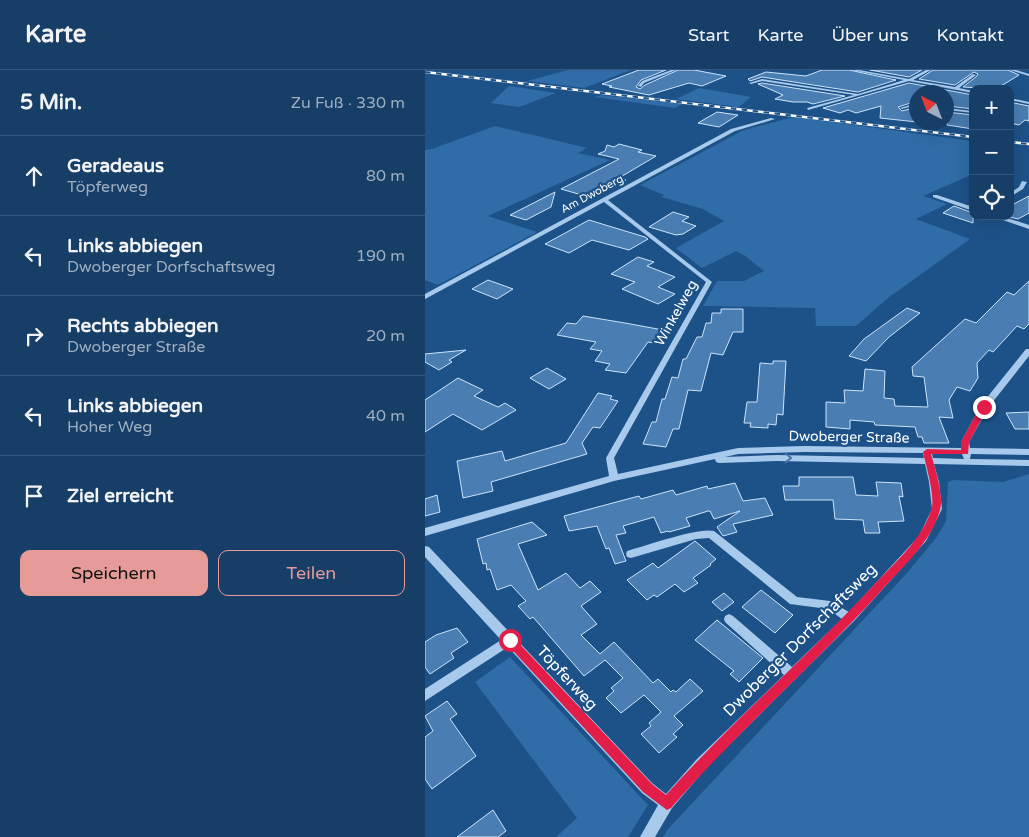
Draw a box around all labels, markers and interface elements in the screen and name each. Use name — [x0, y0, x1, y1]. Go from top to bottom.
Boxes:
text: Karte — [25, 20, 86, 49]
text: Start — [688, 24, 729, 46]
text: Karte — [757, 24, 803, 46]
text: Über uns — [831, 24, 909, 46]
text: Kontakt — [937, 24, 1004, 46]
north arrow — [909, 85, 954, 130]
map controls — [969, 85, 1014, 220]
button: + — [969, 85, 1014, 130]
text: 5 Min. — [20, 90, 82, 115]
text: Zu Fuß · 330 m — [291, 93, 405, 113]
button: − — [969, 130, 1014, 175]
text: Geradeaus — [67, 155, 164, 177]
icon: ahead — [20, 162, 48, 190]
text: 80 m — [366, 166, 405, 186]
street label: Am Dwoberg — [559, 172, 625, 216]
button: locate — [969, 175, 1014, 220]
text: Töpferweg — [67, 177, 148, 197]
text: Links abbiegen — [67, 235, 203, 257]
icon: left — [20, 242, 48, 270]
text: 190 m — [356, 246, 405, 266]
text: Dwoberger Dorfschaftsweg — [67, 257, 276, 277]
street label: Winkelweg — [651, 277, 701, 349]
text: Rechts abbiegen — [67, 315, 219, 337]
icon: right — [20, 322, 48, 350]
text: 20 m — [366, 326, 405, 346]
text: Dwoberger Straße — [67, 337, 205, 357]
text: Links abbiegen — [67, 395, 203, 417]
route end — [973, 396, 996, 419]
icon: left — [20, 402, 48, 430]
text: 40 m — [366, 406, 405, 426]
text: Hoher Weg — [67, 417, 152, 437]
street label: Dwoberger Straße — [788, 427, 910, 447]
one-way arrow — [784, 453, 792, 463]
icon: arrive — [20, 482, 48, 510]
text: Ziel erreicht — [67, 485, 174, 507]
button: Speichern — [20, 550, 208, 596]
button: Teilen — [218, 550, 405, 596]
street label: Dwoberger Dorfschaftsweg — [719, 559, 881, 721]
route start — [499, 629, 522, 652]
street label: Töpferweg — [532, 642, 602, 714]

